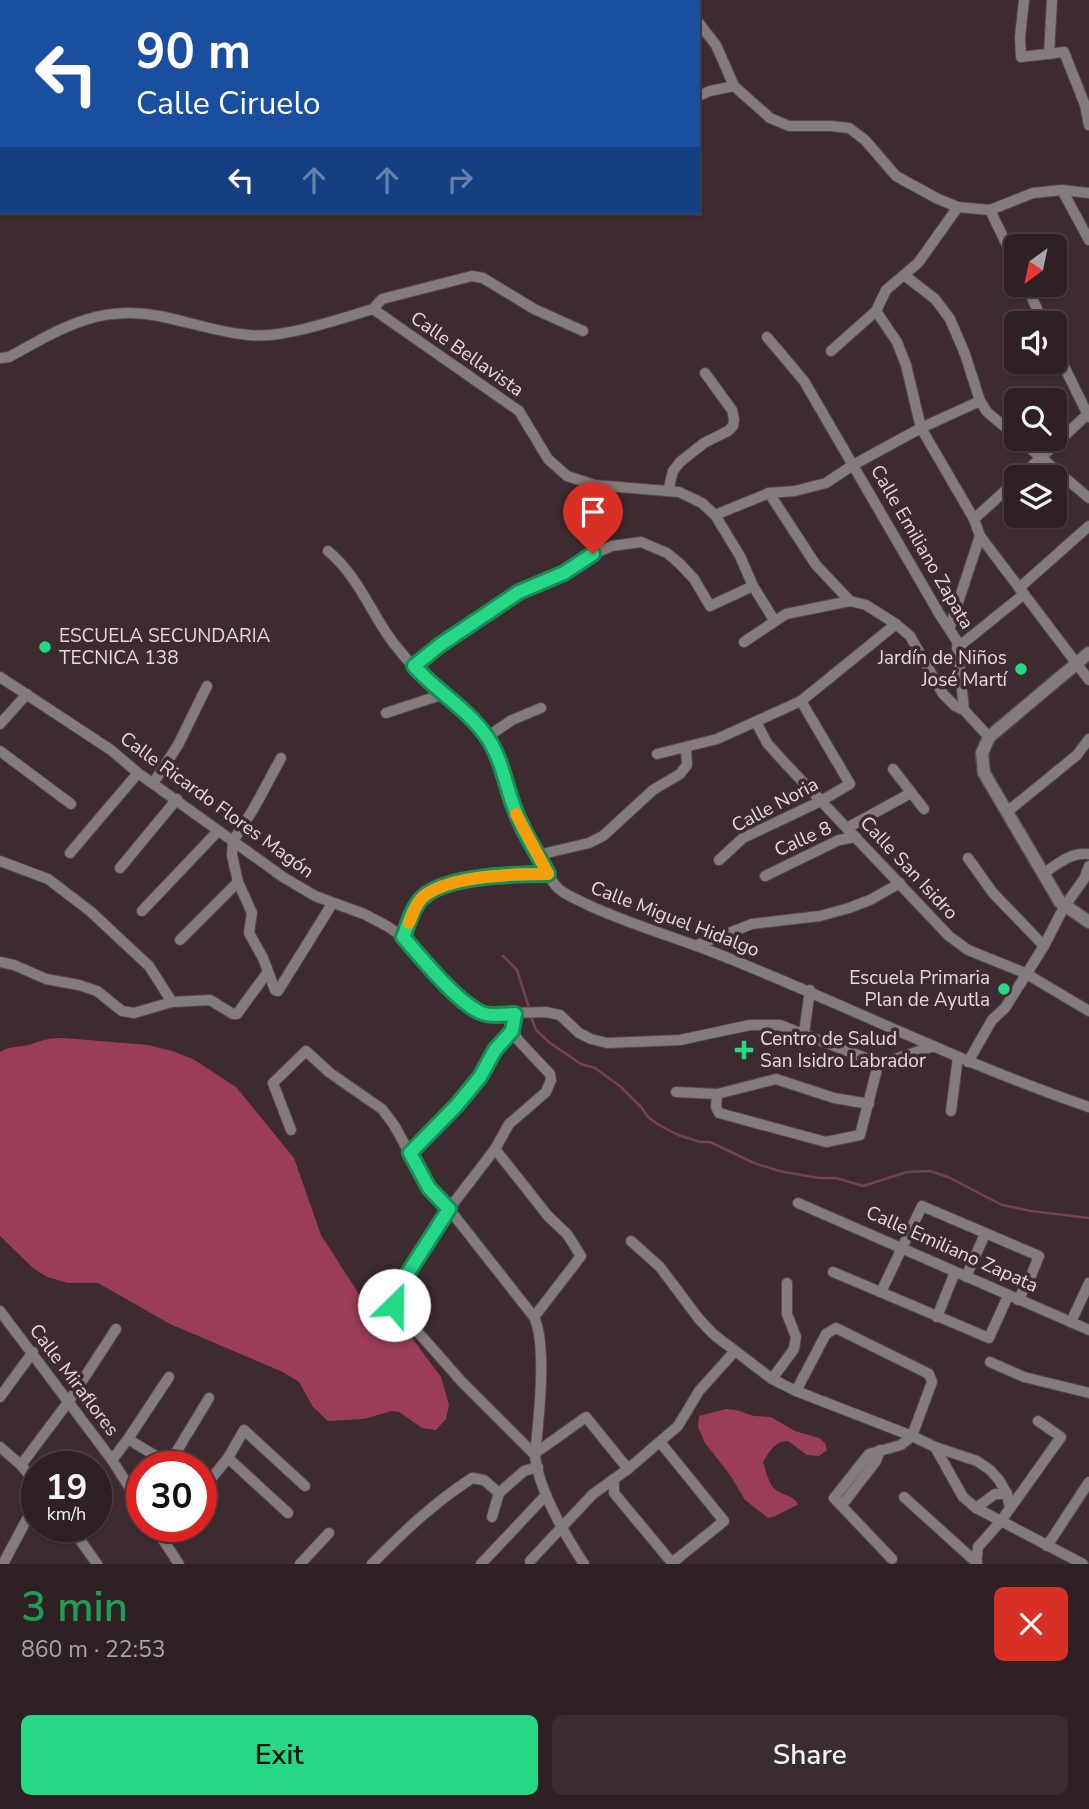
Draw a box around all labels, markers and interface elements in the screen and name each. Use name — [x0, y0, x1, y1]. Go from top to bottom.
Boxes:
text: 90 m — [136, 18, 251, 85]
icon: left — [21, 28, 112, 119]
text: Calle Ciruelo — [136, 82, 321, 125]
icon: left — [222, 161, 260, 199]
icon: ahead — [295, 161, 333, 199]
icon: ahead — [368, 161, 406, 199]
icon: right — [441, 161, 479, 199]
north arrow — [1004, 234, 1068, 298]
map controls — [1004, 234, 1067, 528]
street label: Calle Bellavista — [405, 305, 529, 403]
button: sound — [1004, 311, 1067, 374]
button: search — [1004, 388, 1067, 451]
street label: Calle Emiliano Zapata — [864, 460, 980, 634]
button: layers — [1004, 465, 1067, 528]
pin — [563, 482, 623, 554]
icon: arrive — [574, 493, 612, 531]
place label: ESCUELA SECUNDARIA TECNICA 138 — [59, 623, 271, 671]
marker: ESCUELA SECUNDARIA TECNICA 138 — [37, 639, 53, 655]
place label: Jardín de Niños José Martí — [877, 645, 1009, 693]
marker: Jardín de Niños José Martí — [1013, 661, 1029, 677]
street label: Calle Ricardo Flores Magón — [115, 726, 319, 884]
street label: Calle Noria — [727, 771, 823, 839]
street label: Calle San Isidro — [854, 811, 964, 925]
street label: Calle 8 — [770, 815, 836, 863]
street label: Calle Miguel Hidalgo — [587, 875, 763, 963]
place label: Escuela Primaria Plan de Ayutla — [849, 965, 990, 1013]
marker: Escuela Primaria Plan de Ayutla — [996, 981, 1012, 997]
place label: Centro de Salud San Isidro Labrador — [760, 1026, 926, 1074]
marker: Centro de Salud San Isidro Labrador — [734, 1040, 754, 1060]
street label: Calle Emiliano Zapata — [862, 1199, 1042, 1299]
position arrow — [357, 1268, 431, 1342]
street label: Calle Miraflores — [23, 1318, 125, 1442]
speed limit sign: 30 — [126, 1451, 217, 1542]
text: 19 — [45, 1464, 88, 1511]
text: km/h — [47, 1502, 86, 1526]
text: 3 min — [21, 1579, 128, 1636]
button: close — [994, 1587, 1068, 1661]
text: 860 m · 22:53 — [21, 1634, 166, 1665]
button: Exit — [21, 1715, 538, 1795]
button: Share — [552, 1715, 1068, 1795]

